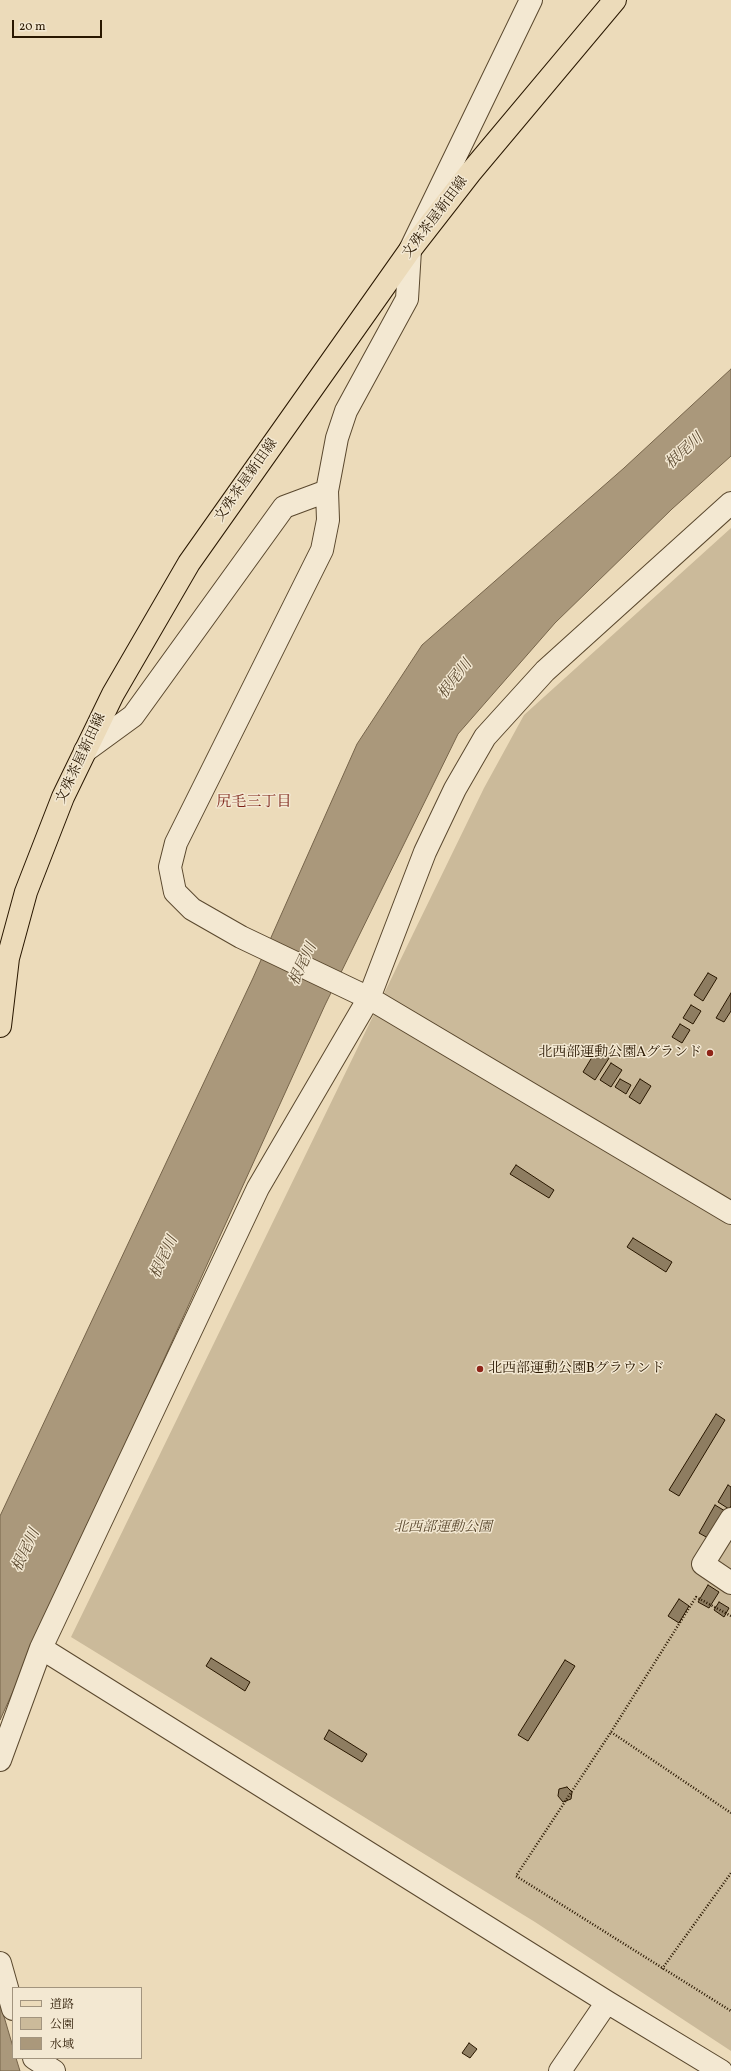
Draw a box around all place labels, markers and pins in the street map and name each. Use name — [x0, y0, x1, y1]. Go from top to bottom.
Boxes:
place label: 北西部運動公園Aグランド — [538, 1045, 702, 1061]
marker: 北西部運動公園Aグランド — [705, 1048, 715, 1058]
place label: 北西部運動公園Bグラウンド — [488, 1361, 665, 1377]
marker: 北西部運動公園Bグラウンド — [475, 1364, 485, 1374]

